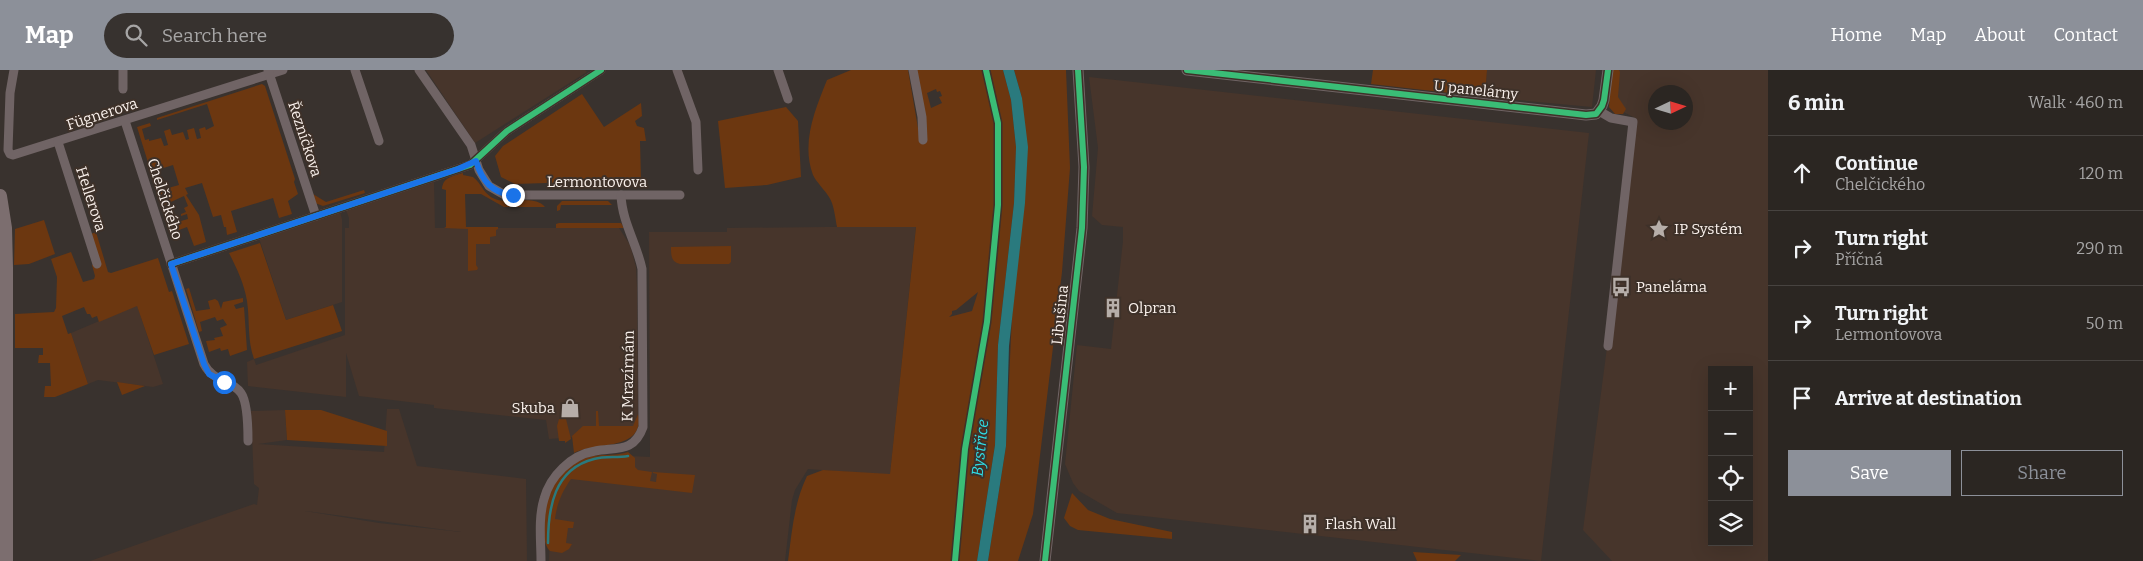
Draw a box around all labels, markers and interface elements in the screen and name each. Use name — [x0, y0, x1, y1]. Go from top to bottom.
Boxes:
search box — [104, 13, 454, 58]
text: Map — [25, 21, 74, 49]
icon: search — [122, 21, 150, 49]
text: Search here — [162, 24, 267, 47]
text: Home — [1831, 24, 1882, 46]
text: Map — [1910, 24, 1946, 46]
text: About — [1974, 24, 2025, 46]
text: Contact — [2053, 24, 2118, 46]
street label: U panelárny — [1433, 77, 1519, 103]
north arrow — [1648, 85, 1693, 130]
text: 6 min — [1788, 90, 1844, 116]
text: Walk · 460 m — [2028, 93, 2123, 112]
street label: Fügnerova — [64, 94, 140, 134]
street label: Řezníčkova — [284, 99, 326, 179]
text: Continue — [1835, 152, 1918, 175]
street label: Chelčického — [143, 156, 187, 242]
icon: ahead — [1788, 159, 1816, 187]
street label: Hellerova — [72, 164, 110, 234]
text: 120 m — [2079, 164, 2123, 183]
street label: Lermontovova — [547, 173, 647, 191]
text: Chelčického — [1835, 175, 1925, 194]
route end — [502, 184, 525, 207]
place icon: IP Systém — [1648, 218, 1670, 240]
place label: IP Systém — [1674, 220, 1743, 238]
text: Turn right — [1835, 227, 1928, 250]
icon: right — [1788, 234, 1816, 262]
text: 290 m — [2076, 239, 2123, 258]
text: Příčná — [1835, 250, 1883, 269]
bus stop icon: Panelárna — [1610, 276, 1632, 298]
place label: Panelárna — [1636, 278, 1707, 296]
street label: Libušina — [1048, 284, 1072, 346]
building icon: Olpran — [1102, 297, 1124, 319]
place label: Olpran — [1128, 299, 1177, 317]
text: Turn right — [1835, 302, 1928, 325]
icon: right — [1788, 309, 1816, 337]
text: 50 m — [2086, 314, 2123, 333]
text: Lermontovova — [1835, 325, 1942, 344]
street label: K Mrazírnám — [618, 329, 638, 422]
map controls — [1708, 366, 1753, 546]
button: + — [1708, 366, 1753, 411]
route start — [213, 371, 236, 394]
icon: arrive — [1788, 384, 1816, 412]
text: Arrive at destination — [1835, 387, 2022, 410]
shop icon: Skuba — [559, 397, 581, 419]
place label: Skuba — [512, 399, 555, 417]
button: − — [1708, 411, 1753, 456]
water label: Bystřice — [968, 419, 992, 477]
button: Save — [1788, 450, 1951, 496]
button: Share — [1961, 450, 2123, 496]
button: locate — [1708, 456, 1753, 501]
button: layers — [1708, 501, 1753, 546]
building icon: Flash Wall — [1299, 513, 1321, 535]
place label: Flash Wall — [1325, 515, 1396, 533]

